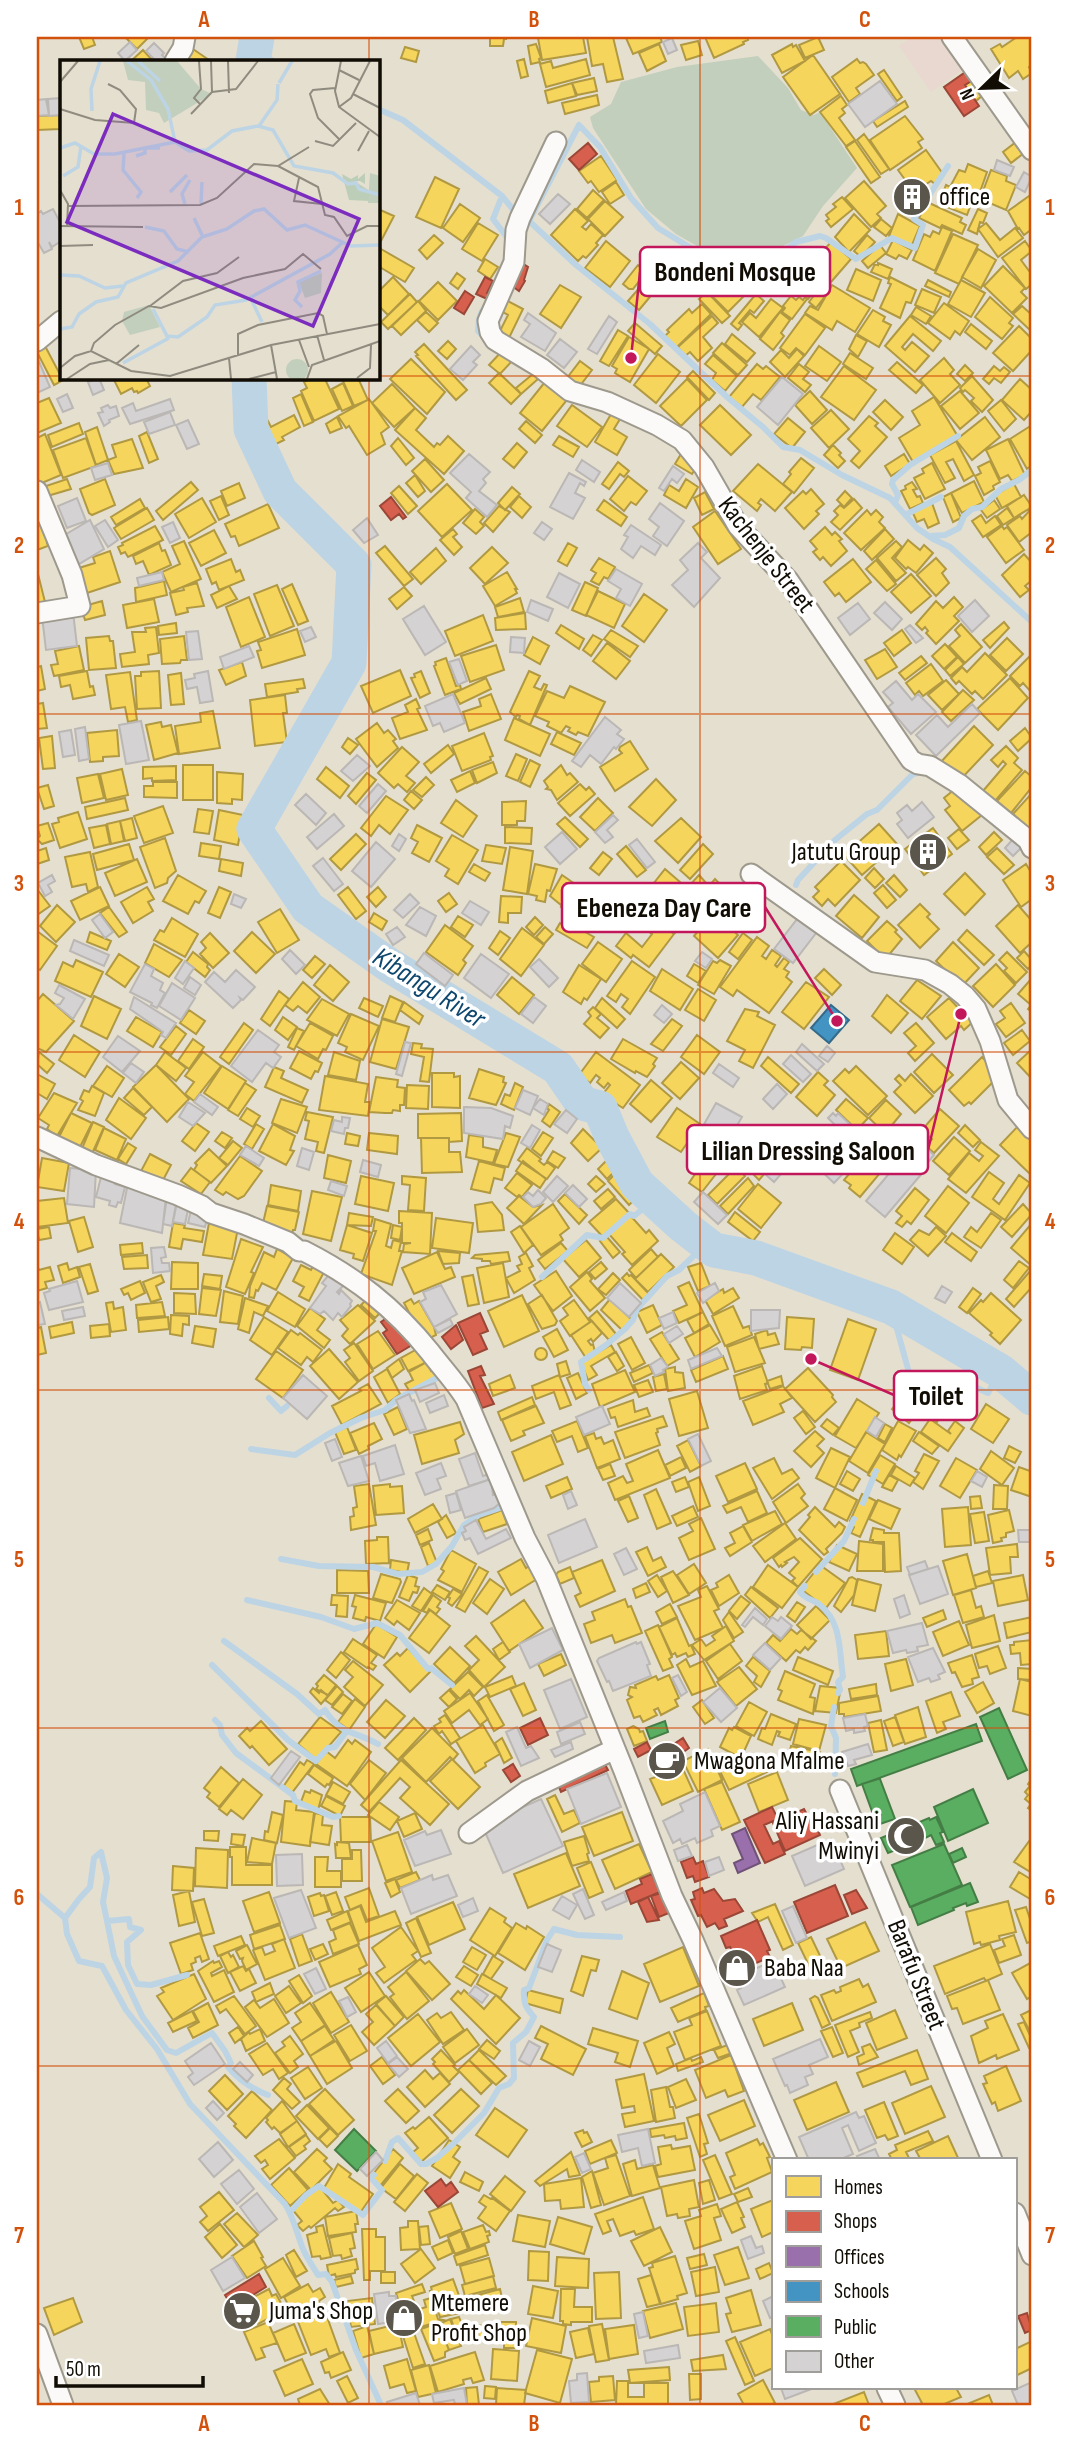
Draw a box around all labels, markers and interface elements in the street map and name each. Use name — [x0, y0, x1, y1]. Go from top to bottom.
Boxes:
text: A — [198, 6, 211, 34]
text: B — [529, 6, 540, 34]
text: C — [859, 6, 871, 34]
north arrow — [946, 52, 1016, 122]
inset map — [60, 60, 380, 380]
text: N — [955, 85, 980, 103]
building icon: office — [891, 176, 933, 218]
place label: office — [939, 182, 990, 213]
text: 1 — [14, 194, 24, 222]
text: 1 — [1045, 194, 1055, 222]
callout: Bondeni Mosque — [640, 247, 830, 296]
text: Bondeni Mosque — [654, 256, 816, 289]
street label: Kachenje Street — [711, 491, 821, 619]
text: 2 — [14, 532, 24, 560]
text: 2 — [1045, 532, 1055, 560]
building icon: Jatutu Group — [907, 831, 949, 873]
place label: Jatutu Group — [790, 837, 901, 868]
text: 3 — [14, 870, 24, 898]
text: 3 — [1045, 870, 1055, 898]
callout: Ebeneza Day Care — [562, 883, 765, 932]
text: Ebeneza Day Care — [577, 892, 751, 925]
water label: Kibangu River — [367, 941, 492, 1036]
callout: Lilian Dressing Saloon — [687, 1125, 928, 1174]
text: Lilian Dressing Saloon — [701, 1135, 915, 1168]
text: 4 — [14, 1208, 25, 1236]
text: 4 — [1045, 1208, 1056, 1236]
callout: Toilet — [894, 1371, 977, 1420]
text: Toilet — [908, 1380, 964, 1413]
text: 5 — [14, 1546, 24, 1574]
text: 5 — [1045, 1546, 1055, 1574]
cafe icon: Mwagona Mfalme — [646, 1740, 688, 1782]
place label: Mwagona Mfalme — [694, 1746, 845, 1777]
place label: Aliy Hassani Mwinyi — [775, 1806, 879, 1867]
mosque icon: Aliy Hassani Mwinyi — [885, 1815, 927, 1857]
text: 6 — [14, 1884, 24, 1912]
text: 6 — [1045, 1884, 1055, 1912]
street label: Barafu Street — [880, 1915, 952, 2035]
shop icon: Baba Naa — [716, 1947, 758, 1989]
place label: Baba Naa — [764, 1953, 844, 1984]
legend — [772, 2158, 1016, 2390]
text: Homes — [834, 2175, 883, 2200]
text: Shops — [834, 2209, 877, 2234]
text: 7 — [14, 2222, 24, 2250]
text: 7 — [1045, 2222, 1055, 2250]
text: Offices — [834, 2245, 885, 2270]
text: Schools — [834, 2279, 889, 2304]
place label: Mtemere Profit Shop — [431, 2288, 527, 2349]
supermarket icon: Juma's Shop — [221, 2290, 263, 2332]
place label: Juma's Shop — [268, 2296, 373, 2327]
shop icon: Mtemere Profit Shop — [383, 2297, 425, 2339]
text: Public — [834, 2315, 877, 2340]
scale bar — [56, 2344, 203, 2388]
text: Other — [834, 2349, 874, 2374]
text: 50 m — [66, 2357, 101, 2382]
text: A — [198, 2410, 211, 2438]
text: B — [529, 2410, 540, 2438]
text: C — [859, 2410, 871, 2438]

